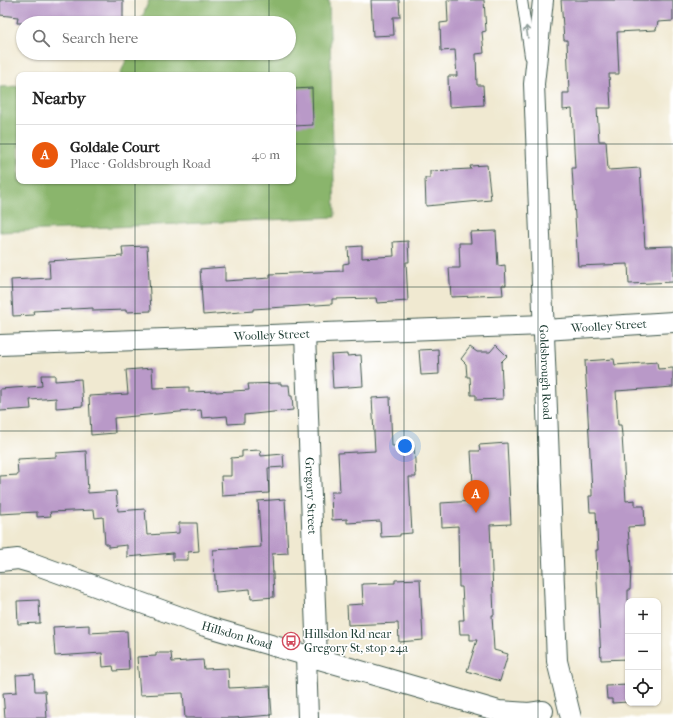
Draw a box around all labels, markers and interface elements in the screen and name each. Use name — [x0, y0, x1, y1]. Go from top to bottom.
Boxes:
search box — [16, 16, 296, 60]
one-way arrow — [523, 26, 531, 39]
icon: search — [30, 27, 52, 49]
text: Search here — [62, 29, 138, 47]
text: Nearby — [32, 88, 86, 108]
text: Goldale Court — [70, 138, 160, 156]
text: A — [41, 147, 49, 162]
text: 40 m — [252, 147, 280, 162]
text: Place · Goldsbrough Road — [70, 156, 211, 171]
street label: Woolley Street — [569, 317, 648, 335]
street label: Goldsbrough Road — [537, 324, 554, 421]
street label: Woolley Street — [233, 327, 311, 343]
your location — [395, 436, 415, 456]
street label: Gregory Street — [303, 457, 319, 536]
pin: A — [463, 480, 489, 513]
map controls — [625, 598, 661, 706]
button: + — [625, 598, 661, 634]
street label: Hillsdon Road — [200, 618, 274, 652]
place label: Hillsdon Rd near Gregory St, stop 24a — [304, 627, 409, 655]
bus stop icon: Hillsdon Rd near Gregory St, stop 24a — [281, 631, 301, 651]
button: − — [625, 634, 661, 670]
button: locate — [625, 670, 661, 706]

